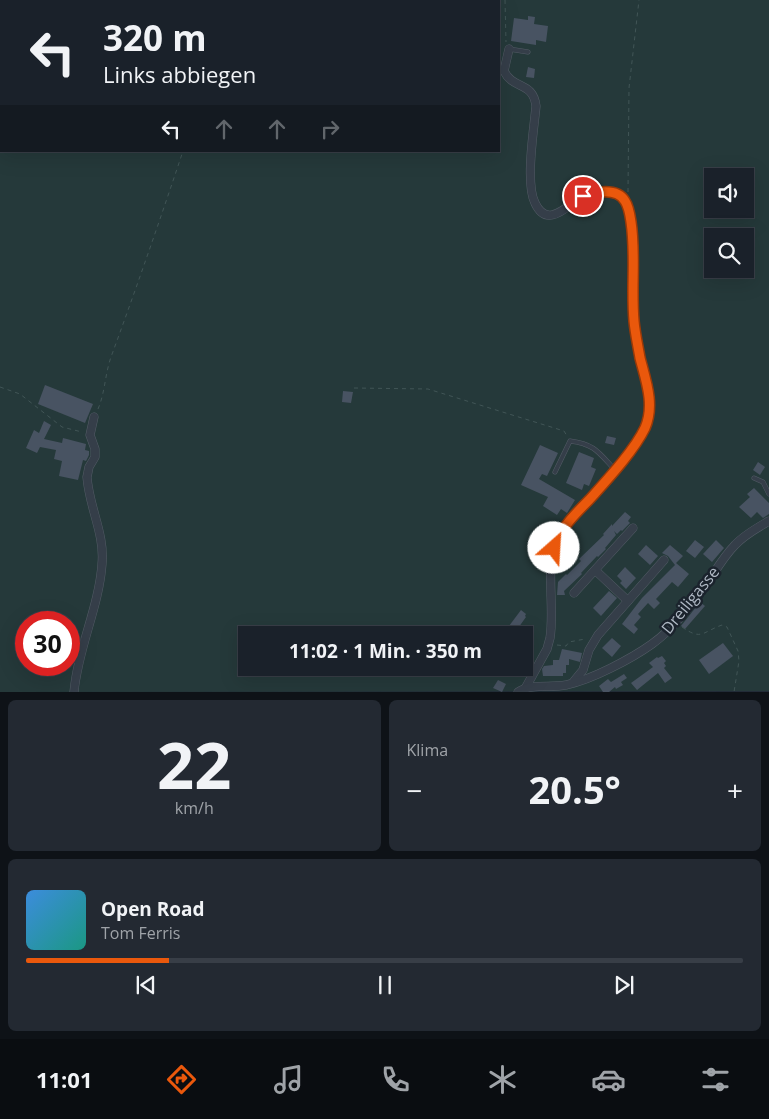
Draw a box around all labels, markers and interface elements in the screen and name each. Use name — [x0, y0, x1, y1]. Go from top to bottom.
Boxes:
text: 320 m — [103, 14, 207, 61]
icon: left — [20, 20, 85, 85]
text: Links abbiegen — [103, 59, 256, 89]
icon: left — [157, 115, 185, 143]
icon: ahead — [210, 115, 238, 143]
icon: ahead — [263, 115, 291, 143]
icon: right — [316, 115, 344, 143]
map controls — [704, 168, 754, 278]
button: sound — [704, 168, 754, 218]
pin — [562, 175, 604, 217]
icon: arrive — [569, 182, 597, 210]
button: search — [704, 228, 754, 278]
position arrow — [527, 521, 579, 573]
street label: Dreiligasse — [656, 562, 724, 638]
speed limit sign: 30 — [15, 611, 80, 676]
text: 11:02 · 1 Min. · 350 m — [289, 638, 482, 664]
text: 22 — [157, 720, 231, 808]
text: Klima — [407, 739, 448, 761]
text: 20.5° — [529, 763, 621, 815]
text: − — [407, 771, 423, 809]
text: + — [727, 771, 743, 809]
text: km/h — [175, 797, 214, 819]
text: Open Road — [101, 896, 205, 922]
text: Tom Ferris — [101, 922, 180, 944]
icon: previous — [132, 971, 160, 999]
icon: pause — [371, 971, 399, 999]
icon: next — [610, 971, 638, 999]
icon: directions — [164, 1062, 199, 1097]
icon: music — [271, 1062, 306, 1097]
icon: phone — [378, 1062, 413, 1097]
icon: climate — [485, 1062, 520, 1097]
icon: car — [591, 1062, 626, 1097]
icon: filters — [698, 1062, 733, 1097]
text: 11:01 — [36, 1064, 92, 1094]

